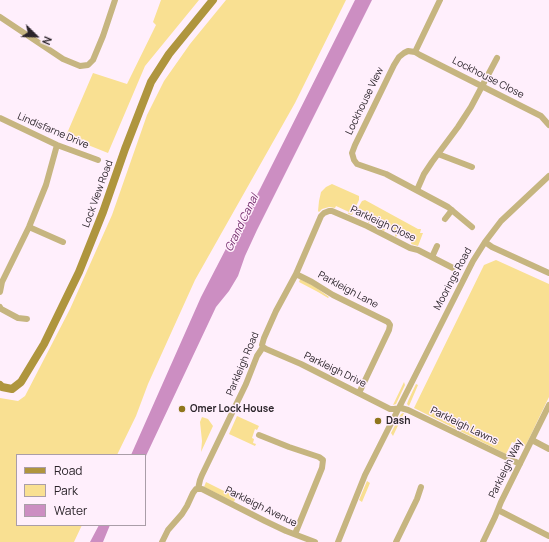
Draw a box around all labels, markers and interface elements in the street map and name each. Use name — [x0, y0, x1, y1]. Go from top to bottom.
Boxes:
north arrow — [16, 16, 56, 56]
text: N — [39, 34, 56, 47]
street label: Lockhouse Close — [450, 55, 526, 101]
street label: Lockhouse View — [343, 65, 387, 137]
street label: Lindisfarne Drive — [15, 111, 91, 151]
street label: Lock View Road — [80, 159, 116, 229]
water label: Grand Canal — [222, 192, 262, 254]
street label: Parkleigh Close — [348, 204, 418, 244]
street label: Moorings Road — [432, 246, 474, 312]
street label: Parkleigh Lane — [316, 269, 380, 311]
street label: Parkleigh Road — [224, 330, 262, 398]
street label: Parkleigh Drive — [302, 350, 368, 390]
place label: Omer Lock House — [190, 403, 274, 415]
marker: Omer Lock House — [177, 404, 187, 414]
street label: Parkleigh Lawns — [428, 404, 500, 448]
place label: Dash — [386, 415, 410, 427]
marker: Dash — [373, 416, 383, 426]
street label: Parkleigh Way — [487, 438, 525, 500]
legend — [16, 454, 146, 526]
text: Road — [54, 462, 82, 479]
text: Park — [54, 482, 78, 499]
street label: Parkleigh Avenue — [223, 484, 299, 530]
text: Water — [54, 502, 87, 519]

